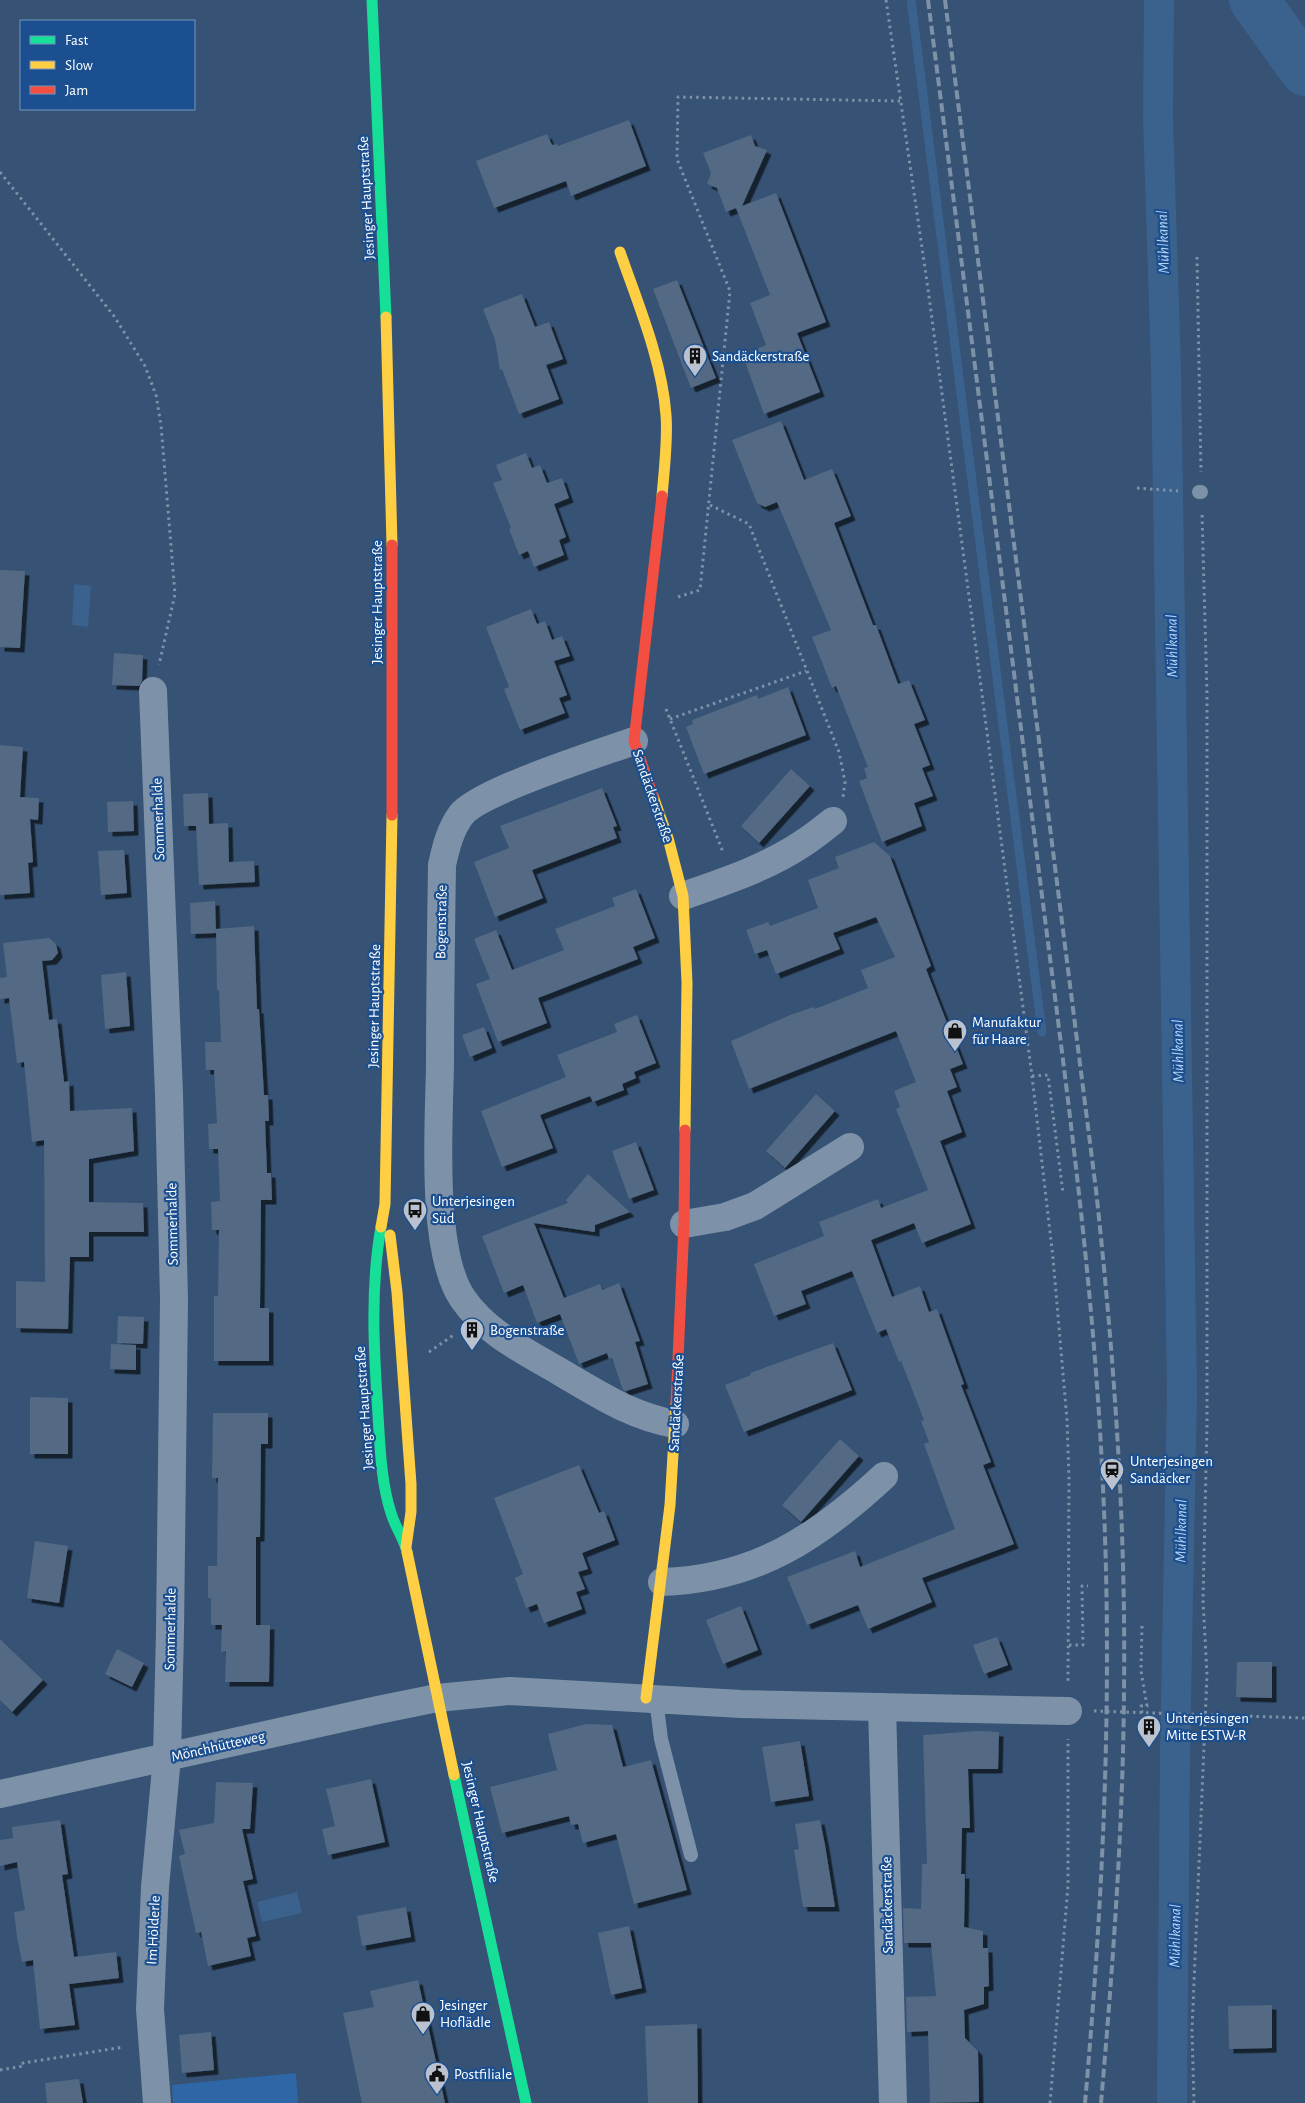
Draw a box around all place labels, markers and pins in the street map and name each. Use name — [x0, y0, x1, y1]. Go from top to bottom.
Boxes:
building icon: Sandäckerstraße — [682, 343, 708, 377]
place label: Sandäckerstraße — [712, 349, 809, 364]
place label: Manufaktur für Haare — [972, 1015, 1041, 1047]
shop icon: Manufaktur für Haare — [942, 1018, 968, 1052]
place label: Unterjesingen Süd — [432, 1194, 515, 1226]
bus stop icon: Unterjesingen Süd — [402, 1197, 428, 1231]
building icon: Bogenstraße — [459, 1317, 485, 1351]
place label: Bogenstraße — [490, 1323, 565, 1338]
place label: Unterjesingen Sandäcker — [1130, 1454, 1213, 1486]
station icon: Unterjesingen Sandäcker — [1099, 1457, 1125, 1491]
place label: Unterjesingen Mitte ESTW-R — [1166, 1711, 1249, 1743]
building icon: Unterjesingen Mitte ESTW-R — [1136, 1714, 1162, 1748]
place label: Jesinger Hoflädle — [440, 1998, 491, 2030]
shop icon: Jesinger Hoflädle — [410, 2001, 436, 2035]
public building icon: Postfiliale — [424, 2061, 450, 2095]
place label: Postfiliale — [454, 2067, 512, 2082]

